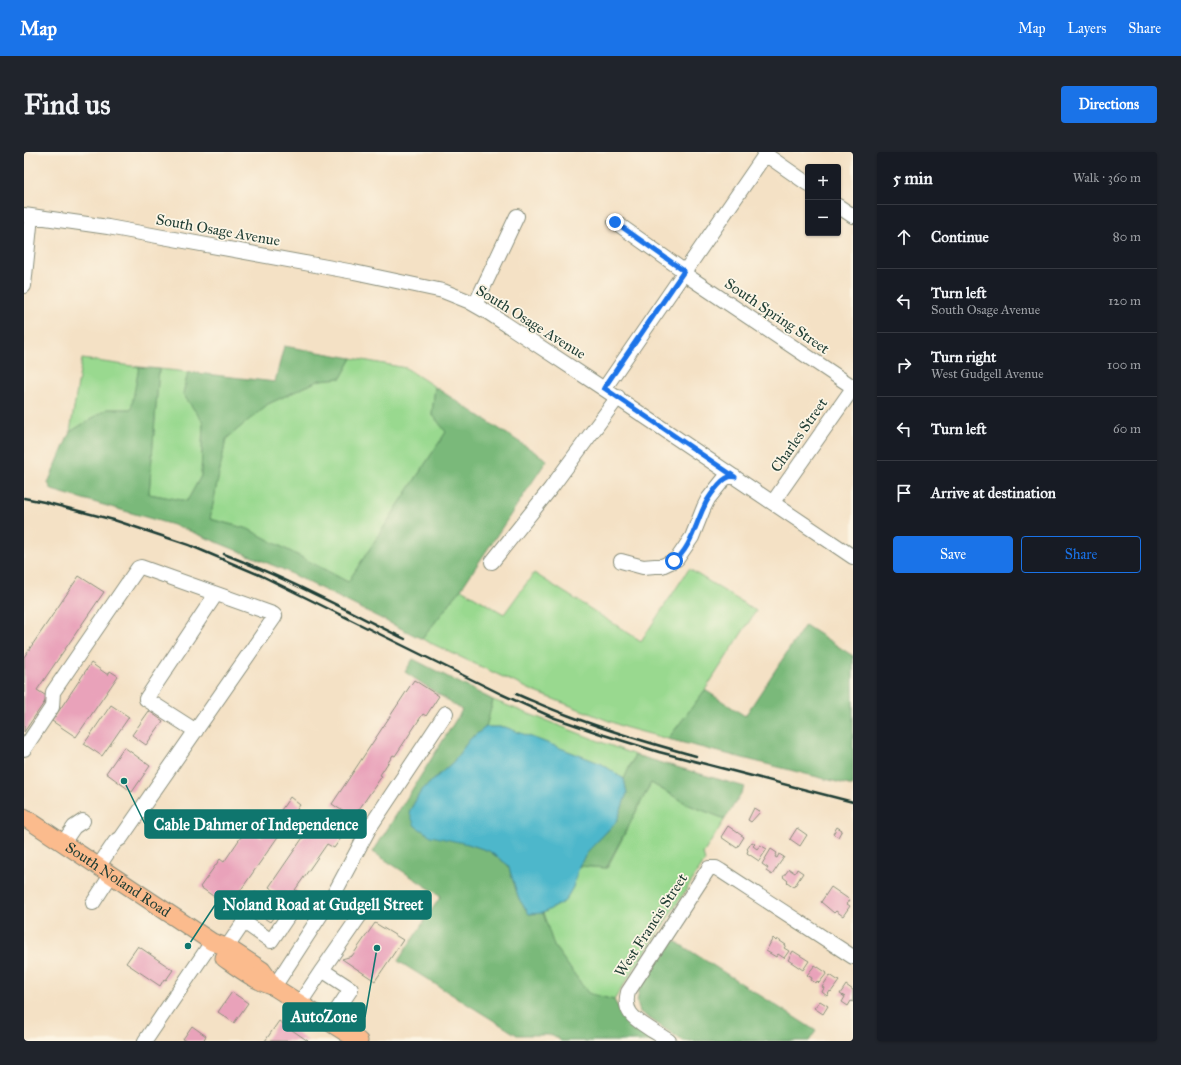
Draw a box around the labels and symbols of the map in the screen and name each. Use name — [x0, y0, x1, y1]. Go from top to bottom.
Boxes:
street label: South Osage Avenue — [154, 210, 282, 250]
route end — [606, 213, 624, 231]
street label: South Spring Street — [721, 274, 833, 358]
street label: South Osage Avenue — [473, 281, 589, 363]
street label: Charles Street — [767, 394, 832, 476]
route start — [665, 552, 683, 570]
callout: Cable Dahmer of Independence — [145, 810, 366, 838]
text: Cable Dahmer of Independence — [154, 815, 359, 835]
street label: South Noland Road — [62, 838, 175, 921]
street label: West Francis Street — [611, 869, 692, 980]
callout: Noland Road at Gudgell Street — [215, 891, 431, 919]
text: Noland Road at Gudgell Street — [223, 895, 423, 915]
callout: AutoZone — [283, 1003, 365, 1031]
text: AutoZone — [290, 1007, 357, 1026]

